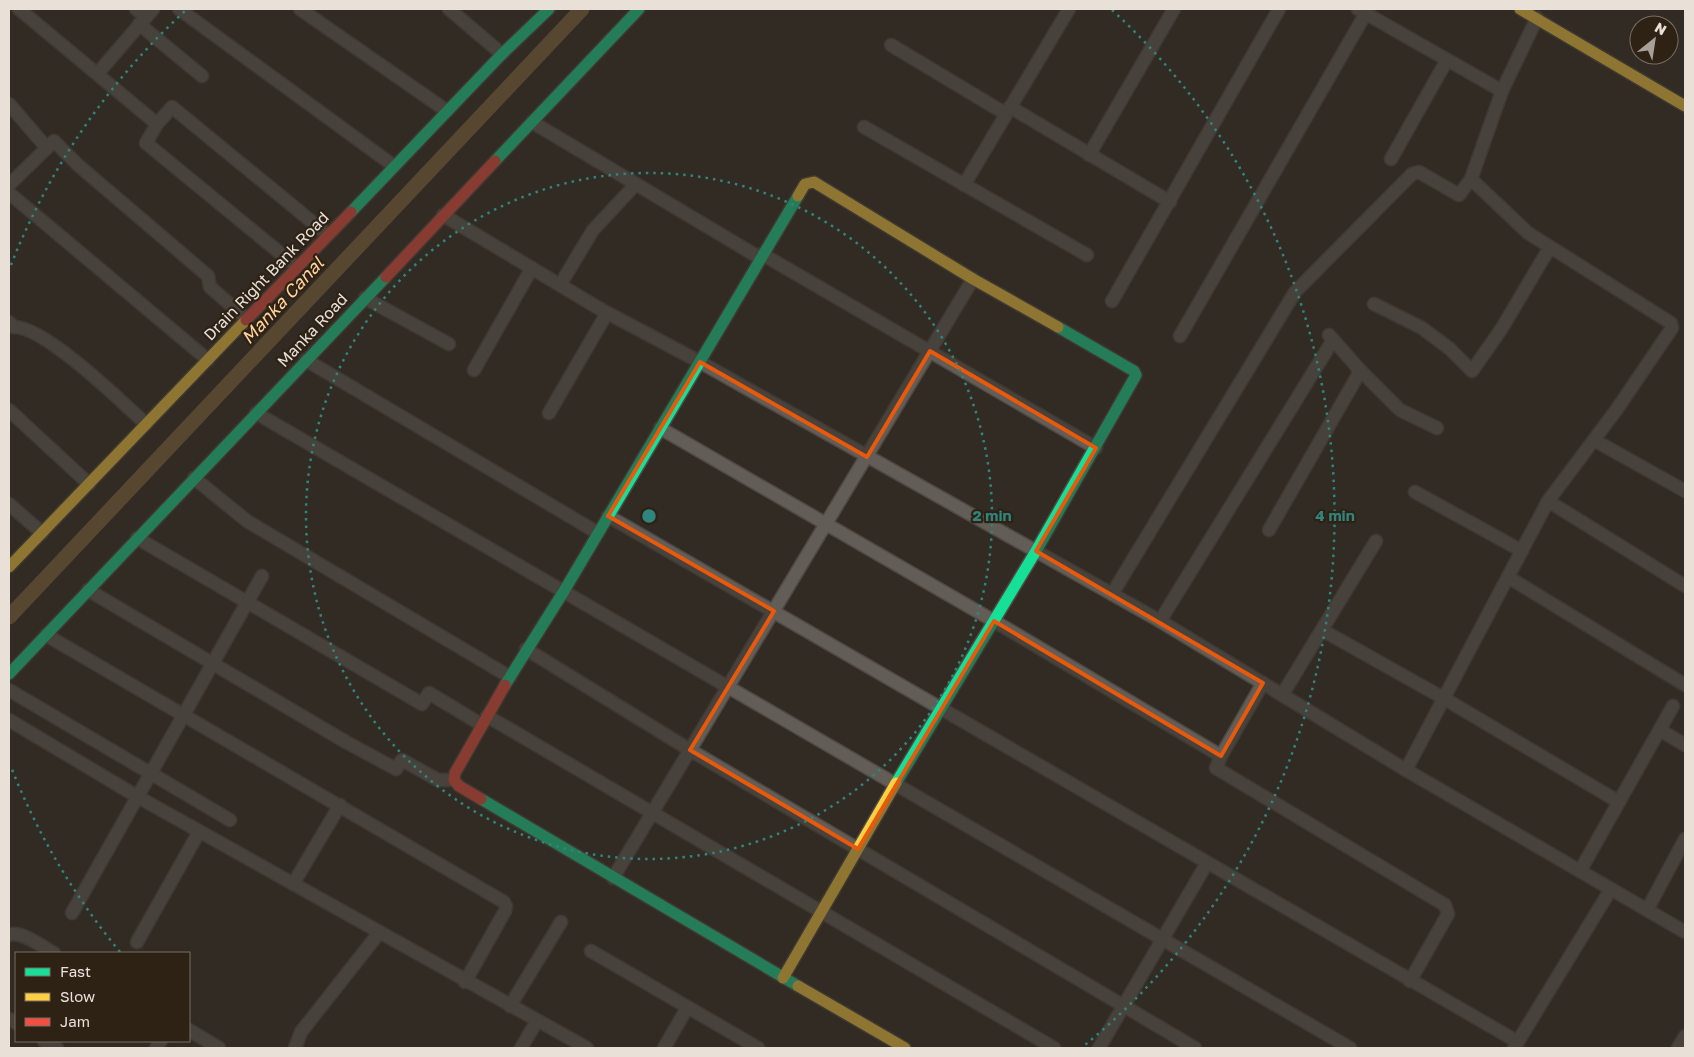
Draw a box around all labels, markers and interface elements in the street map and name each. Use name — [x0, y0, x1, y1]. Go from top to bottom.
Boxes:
north arrow — [1629, 15, 1679, 65]
text: N — [1652, 18, 1670, 38]
street label: Drain Right Bank Road — [199, 207, 333, 345]
water label: Manka Canal — [236, 251, 329, 348]
street label: Manka Road — [273, 289, 351, 371]
text: 2 min — [972, 506, 1012, 524]
text: 4 min — [1315, 506, 1355, 524]
centre of rings — [640, 507, 658, 525]
legend — [15, 952, 190, 1042]
text: Fast — [60, 962, 91, 980]
text: Slow — [60, 987, 95, 1005]
text: Jam — [60, 1012, 90, 1030]

